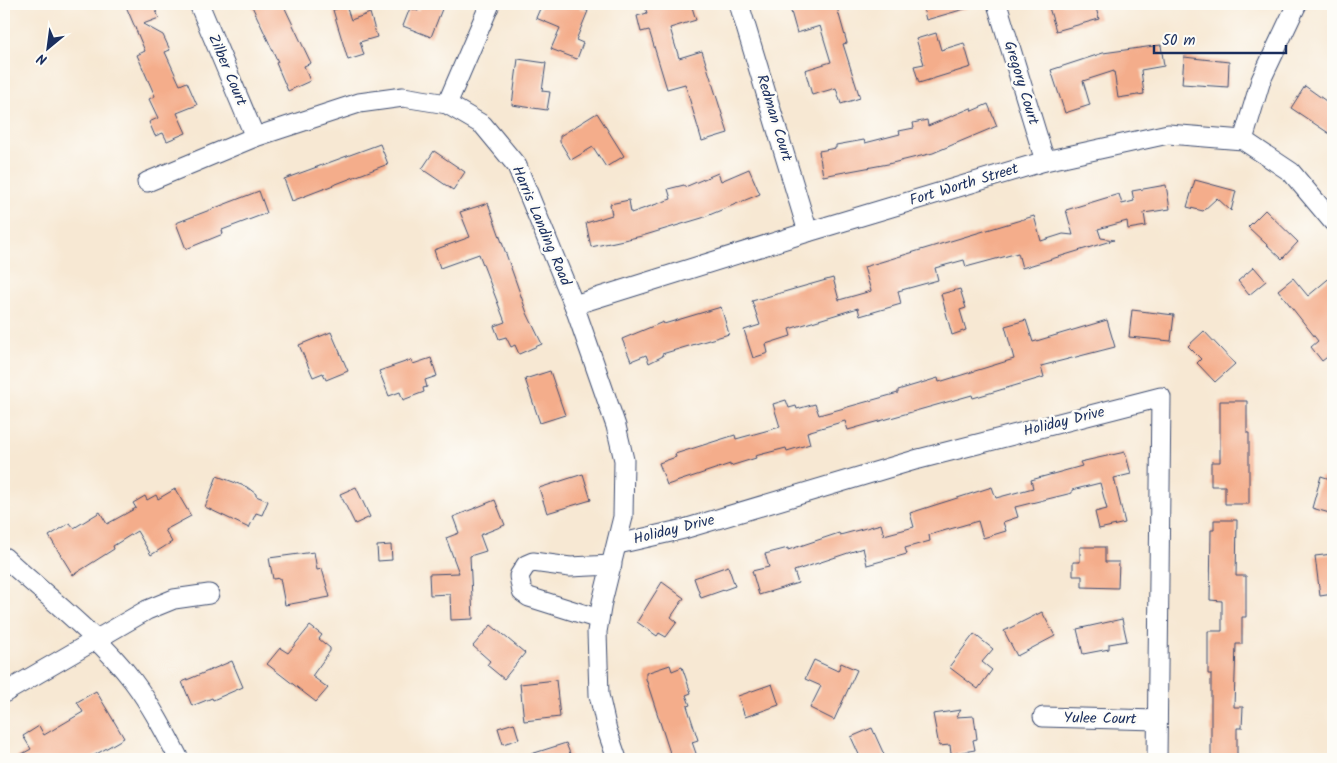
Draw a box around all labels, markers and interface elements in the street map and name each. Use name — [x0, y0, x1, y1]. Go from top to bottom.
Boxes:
north arrow — [22, 22, 72, 72]
scale bar — [1154, 22, 1287, 54]
text: 50 m — [1162, 29, 1196, 53]
street label: Zilber Court — [201, 30, 253, 110]
street label: Gregory Court — [997, 38, 1045, 128]
text: N — [33, 47, 51, 70]
street label: Redman Court — [749, 72, 799, 165]
street label: Fort Worth Street — [907, 157, 1022, 213]
street label: Harris Landing Road — [505, 162, 577, 290]
street label: Holiday Drive — [1021, 400, 1107, 444]
street label: Holiday Drive — [631, 508, 717, 552]
street label: Yulee Court — [1063, 706, 1137, 732]

